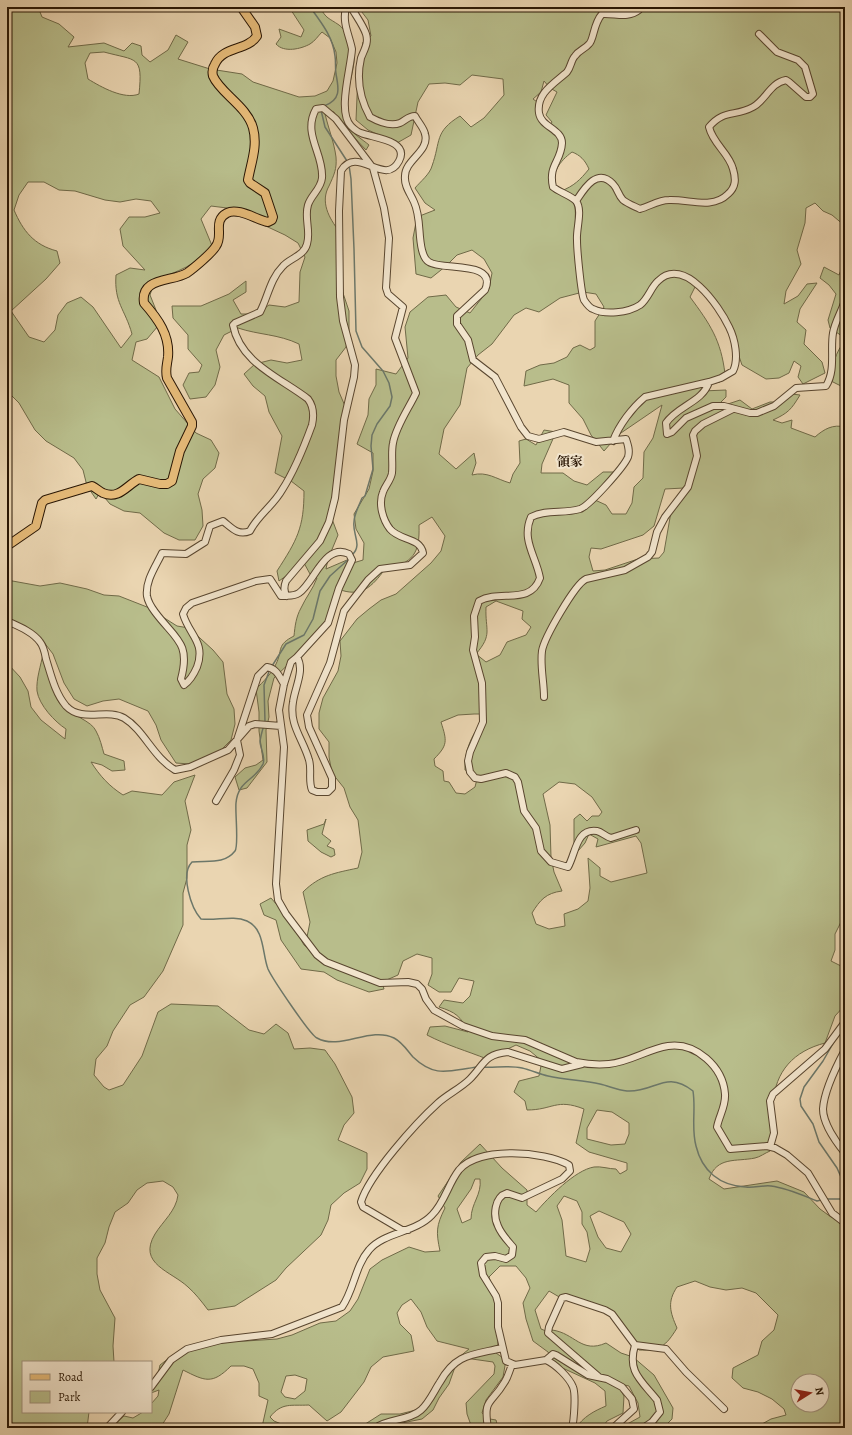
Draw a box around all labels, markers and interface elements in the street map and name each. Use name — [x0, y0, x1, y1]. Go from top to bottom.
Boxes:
district label: 領家 — [557, 453, 583, 470]
legend — [22, 1361, 152, 1413]
text: Road — [58, 1369, 84, 1385]
north arrow — [790, 1373, 830, 1413]
text: N — [811, 1386, 827, 1397]
text: Park — [58, 1389, 81, 1405]

